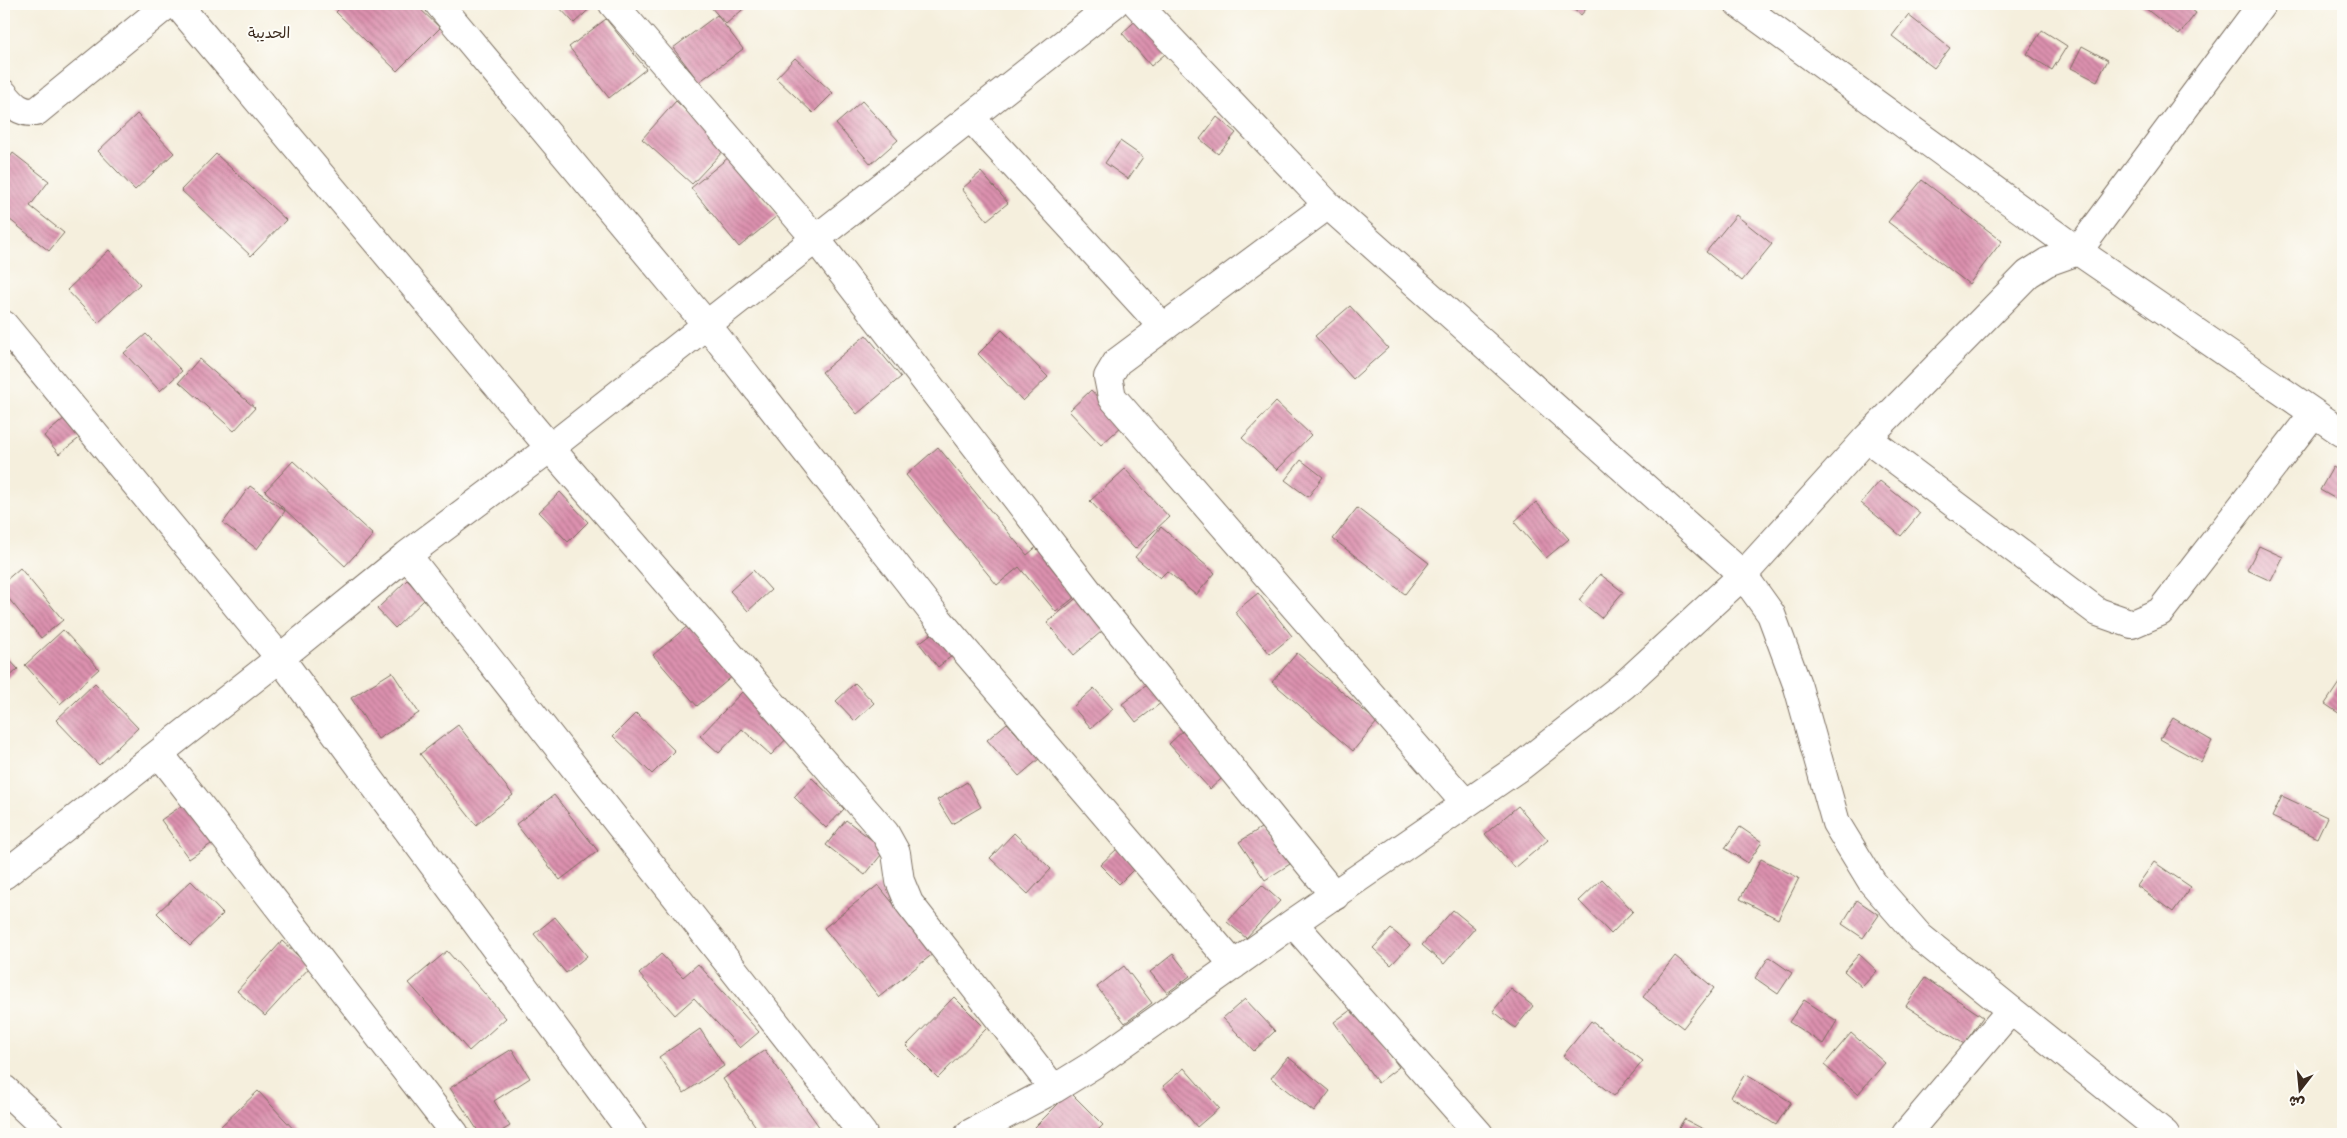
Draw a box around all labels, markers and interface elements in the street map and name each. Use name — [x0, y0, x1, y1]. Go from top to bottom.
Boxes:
district label: الحديبة — [248, 24, 290, 43]
north arrow — [2274, 1066, 2324, 1116]
text: ش — [2287, 1092, 2306, 1112]

